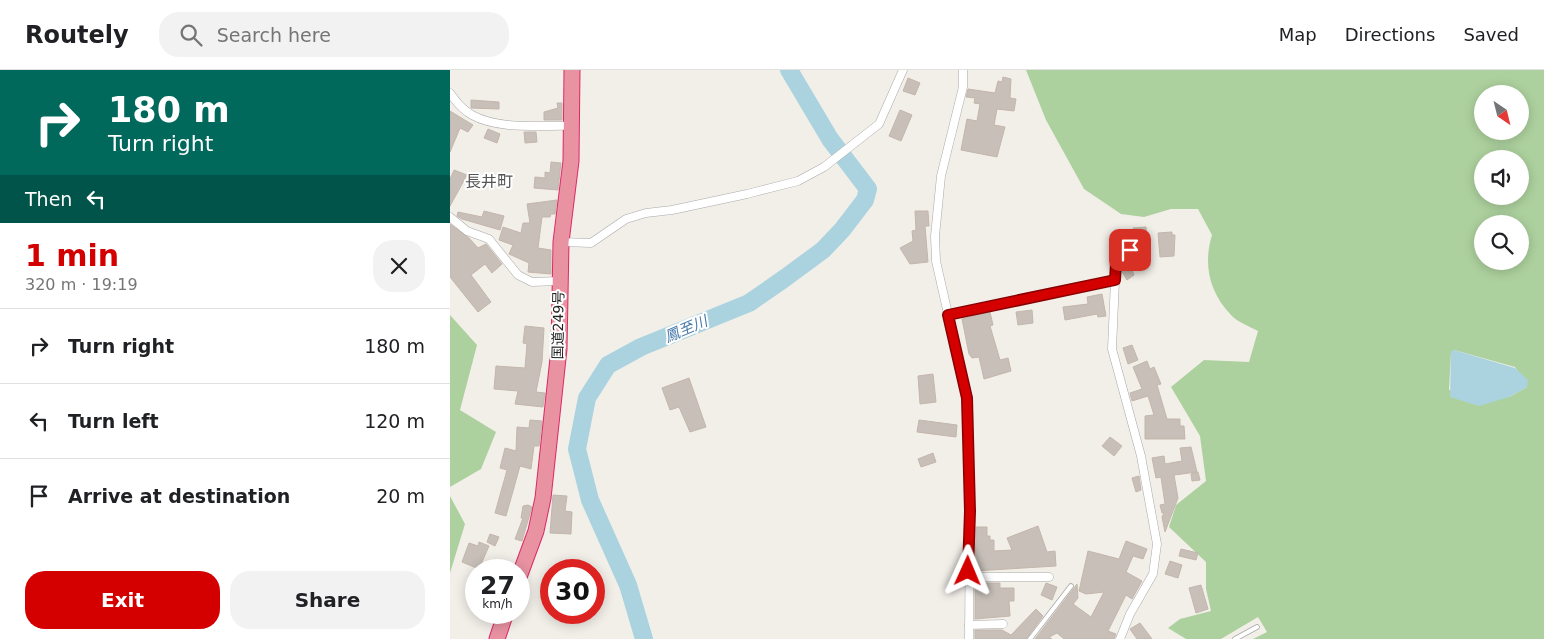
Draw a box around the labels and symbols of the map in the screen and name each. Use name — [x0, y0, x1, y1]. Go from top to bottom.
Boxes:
north arrow — [1474, 85, 1529, 140]
district label: 長井町 — [465, 172, 513, 191]
pin — [1109, 229, 1151, 271]
street label: 国道249号 — [549, 290, 567, 360]
water label: 鳳至川 — [662, 311, 712, 346]
position arrow — [941, 544, 993, 596]
speed limit sign: 30 — [540, 559, 605, 624]

